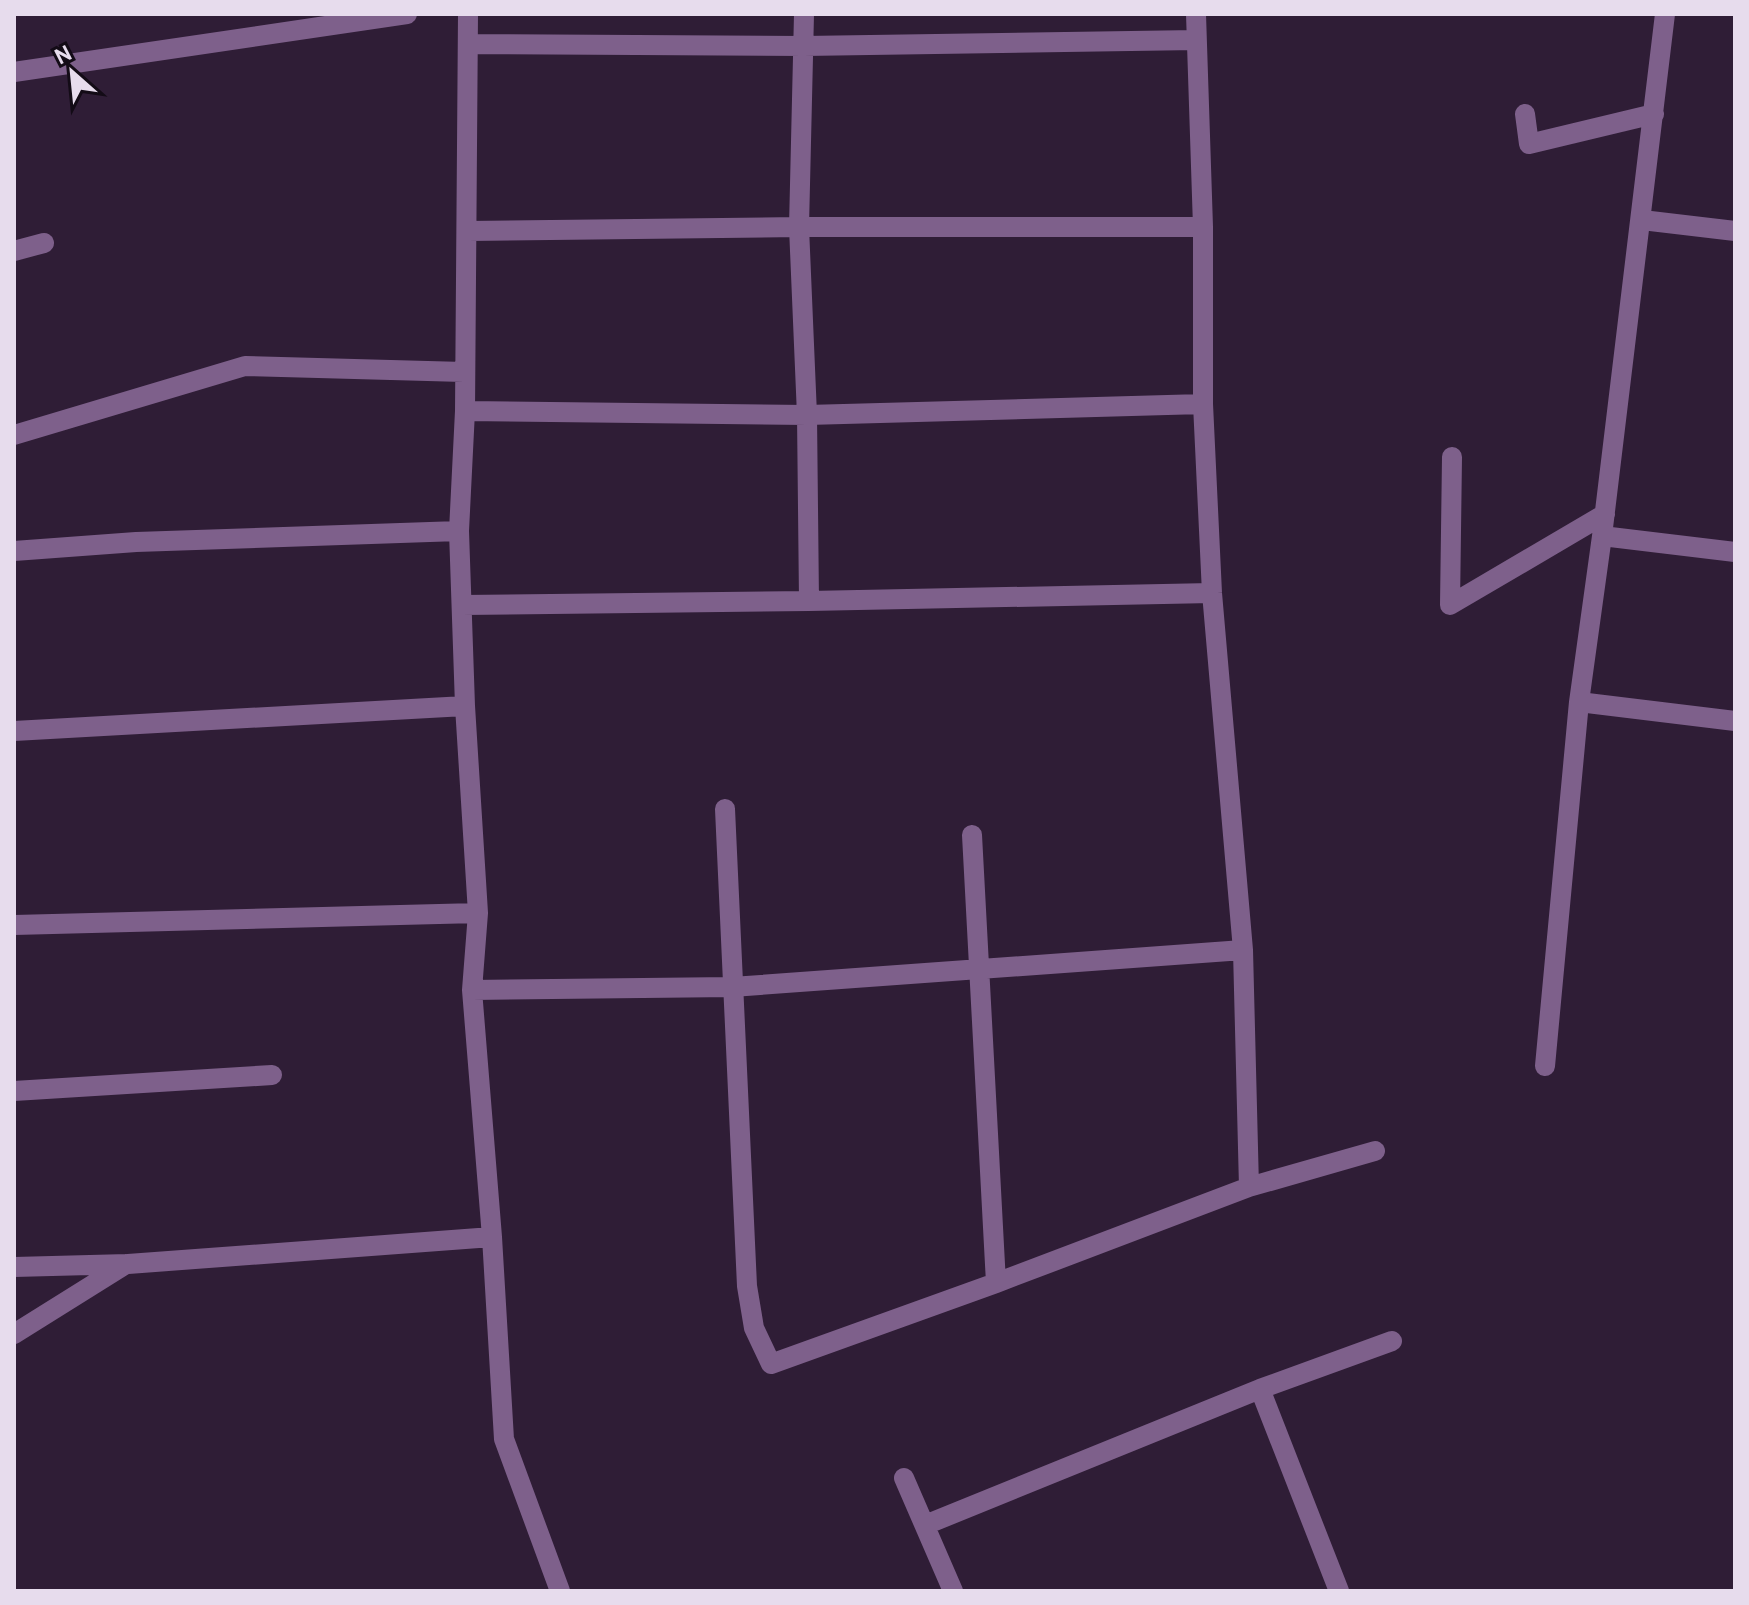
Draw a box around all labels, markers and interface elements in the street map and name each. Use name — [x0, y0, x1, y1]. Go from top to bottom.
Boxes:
north arrow — [32, 32, 112, 112]
text: N — [51, 41, 77, 72]

